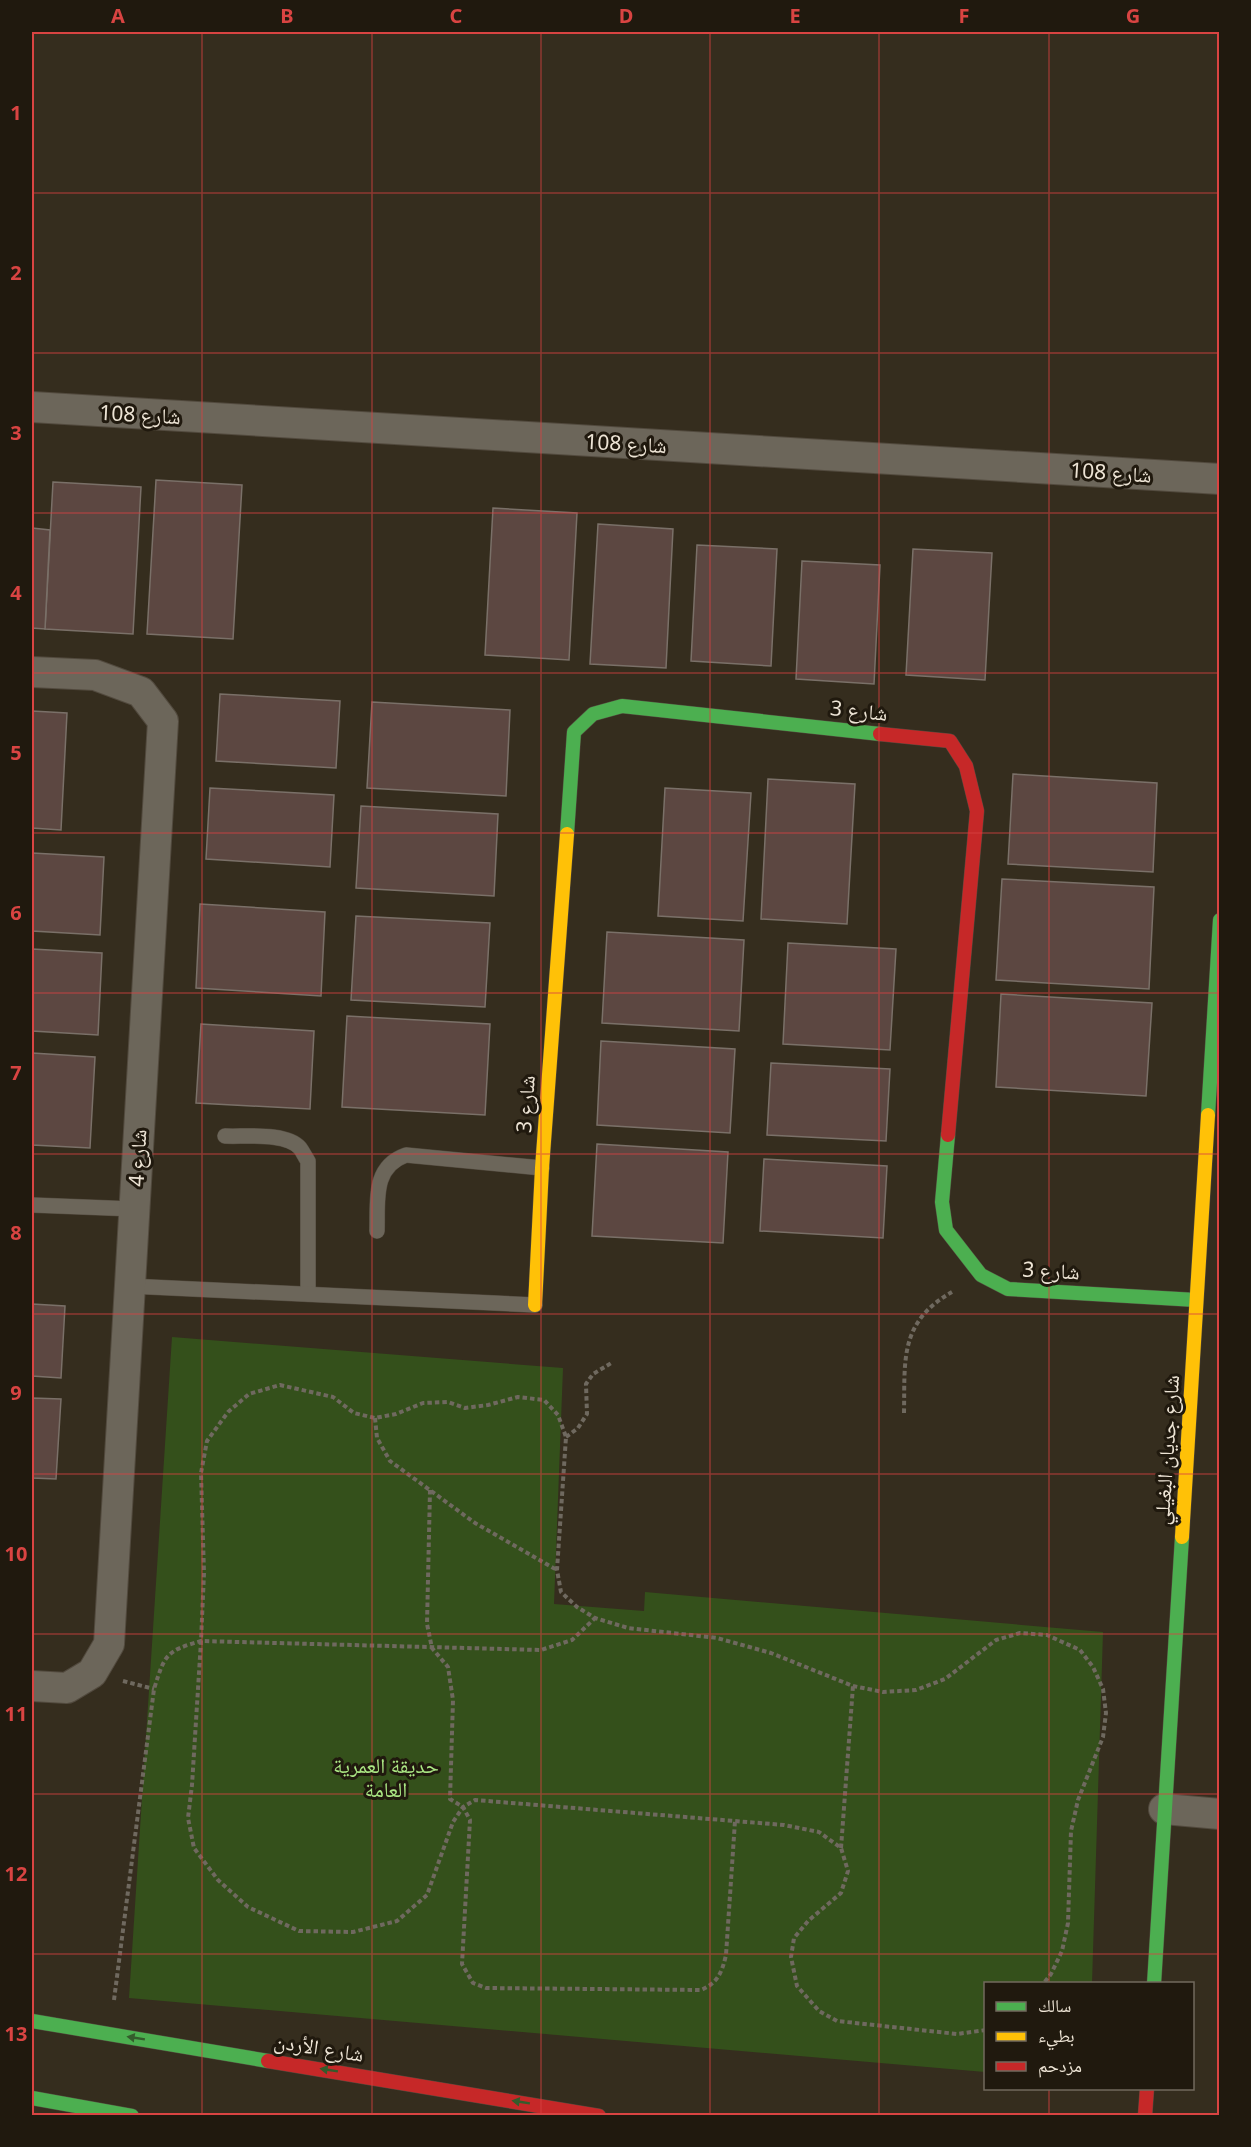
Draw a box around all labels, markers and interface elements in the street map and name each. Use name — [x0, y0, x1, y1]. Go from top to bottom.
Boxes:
text: A — [111, 2, 125, 29]
text: B — [280, 2, 294, 29]
text: C — [450, 2, 463, 29]
text: D — [619, 2, 633, 29]
text: E — [789, 2, 801, 29]
text: F — [959, 2, 969, 29]
text: G — [1126, 2, 1140, 29]
text: 1 — [10, 99, 22, 126]
text: 2 — [10, 259, 22, 286]
street label: شارع 108 — [99, 398, 181, 430]
text: 3 — [10, 419, 22, 446]
street label: شارع 108 — [585, 427, 667, 459]
street label: شارع 108 — [1069, 455, 1153, 489]
text: 4 — [10, 579, 22, 606]
street label: شارع 3 — [829, 693, 889, 727]
text: 5 — [10, 739, 22, 766]
text: 6 — [10, 899, 22, 926]
text: 7 — [10, 1059, 22, 1086]
street label: شارع 3 — [509, 1074, 541, 1134]
street label: شارع 4 — [122, 1129, 152, 1187]
text: 8 — [10, 1219, 22, 1246]
street label: شارع 3 — [1022, 1255, 1080, 1285]
street label: شارع جديان البغيلي — [1147, 1374, 1189, 1526]
text: 9 — [10, 1379, 22, 1406]
text: 10 — [5, 1540, 27, 1567]
text: 11 — [5, 1700, 27, 1727]
park label: حديقة العمرية العامة — [333, 1751, 439, 1803]
text: 12 — [5, 1860, 27, 1887]
legend — [984, 1982, 1194, 2090]
text: سالك — [1038, 1993, 1071, 2017]
text: 13 — [5, 2020, 27, 2047]
text: بطيء — [1038, 2023, 1075, 2051]
street label: شارع الأردن — [272, 2026, 366, 2068]
one-way arrow — [127, 2033, 146, 2042]
text: مزدحم — [1038, 2053, 1082, 2078]
one-way arrow — [319, 2066, 338, 2075]
one-way arrow — [511, 2098, 530, 2107]

